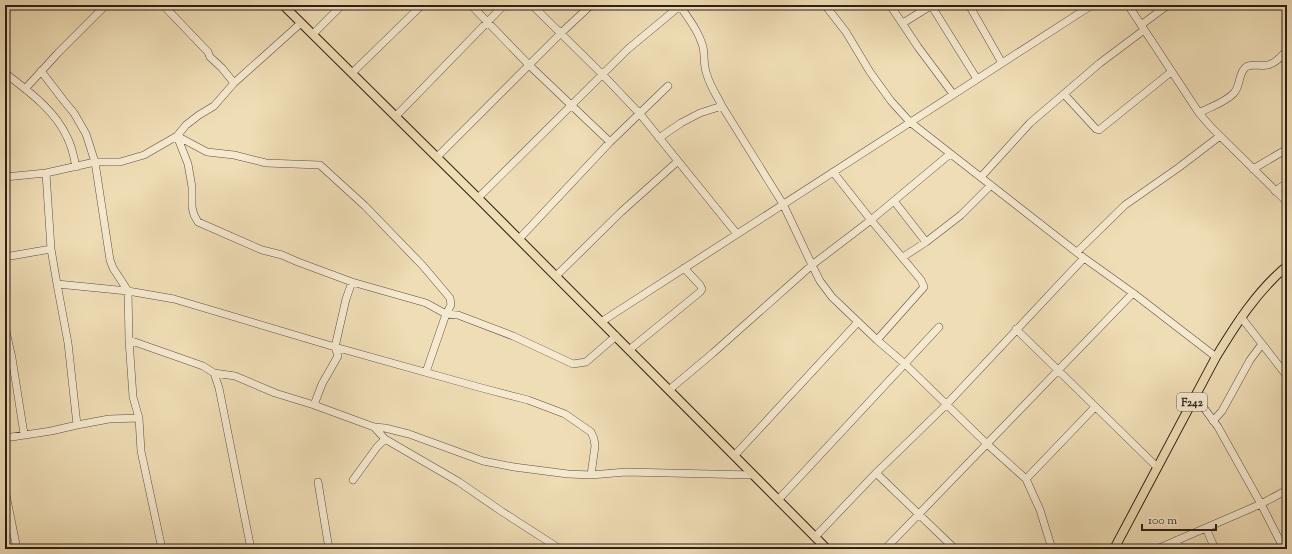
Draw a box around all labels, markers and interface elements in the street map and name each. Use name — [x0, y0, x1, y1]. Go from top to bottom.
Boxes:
road number: F242 — [1177, 393, 1207, 411]
scale bar — [1142, 506, 1216, 532]
text: 100 m — [1148, 512, 1177, 530]

